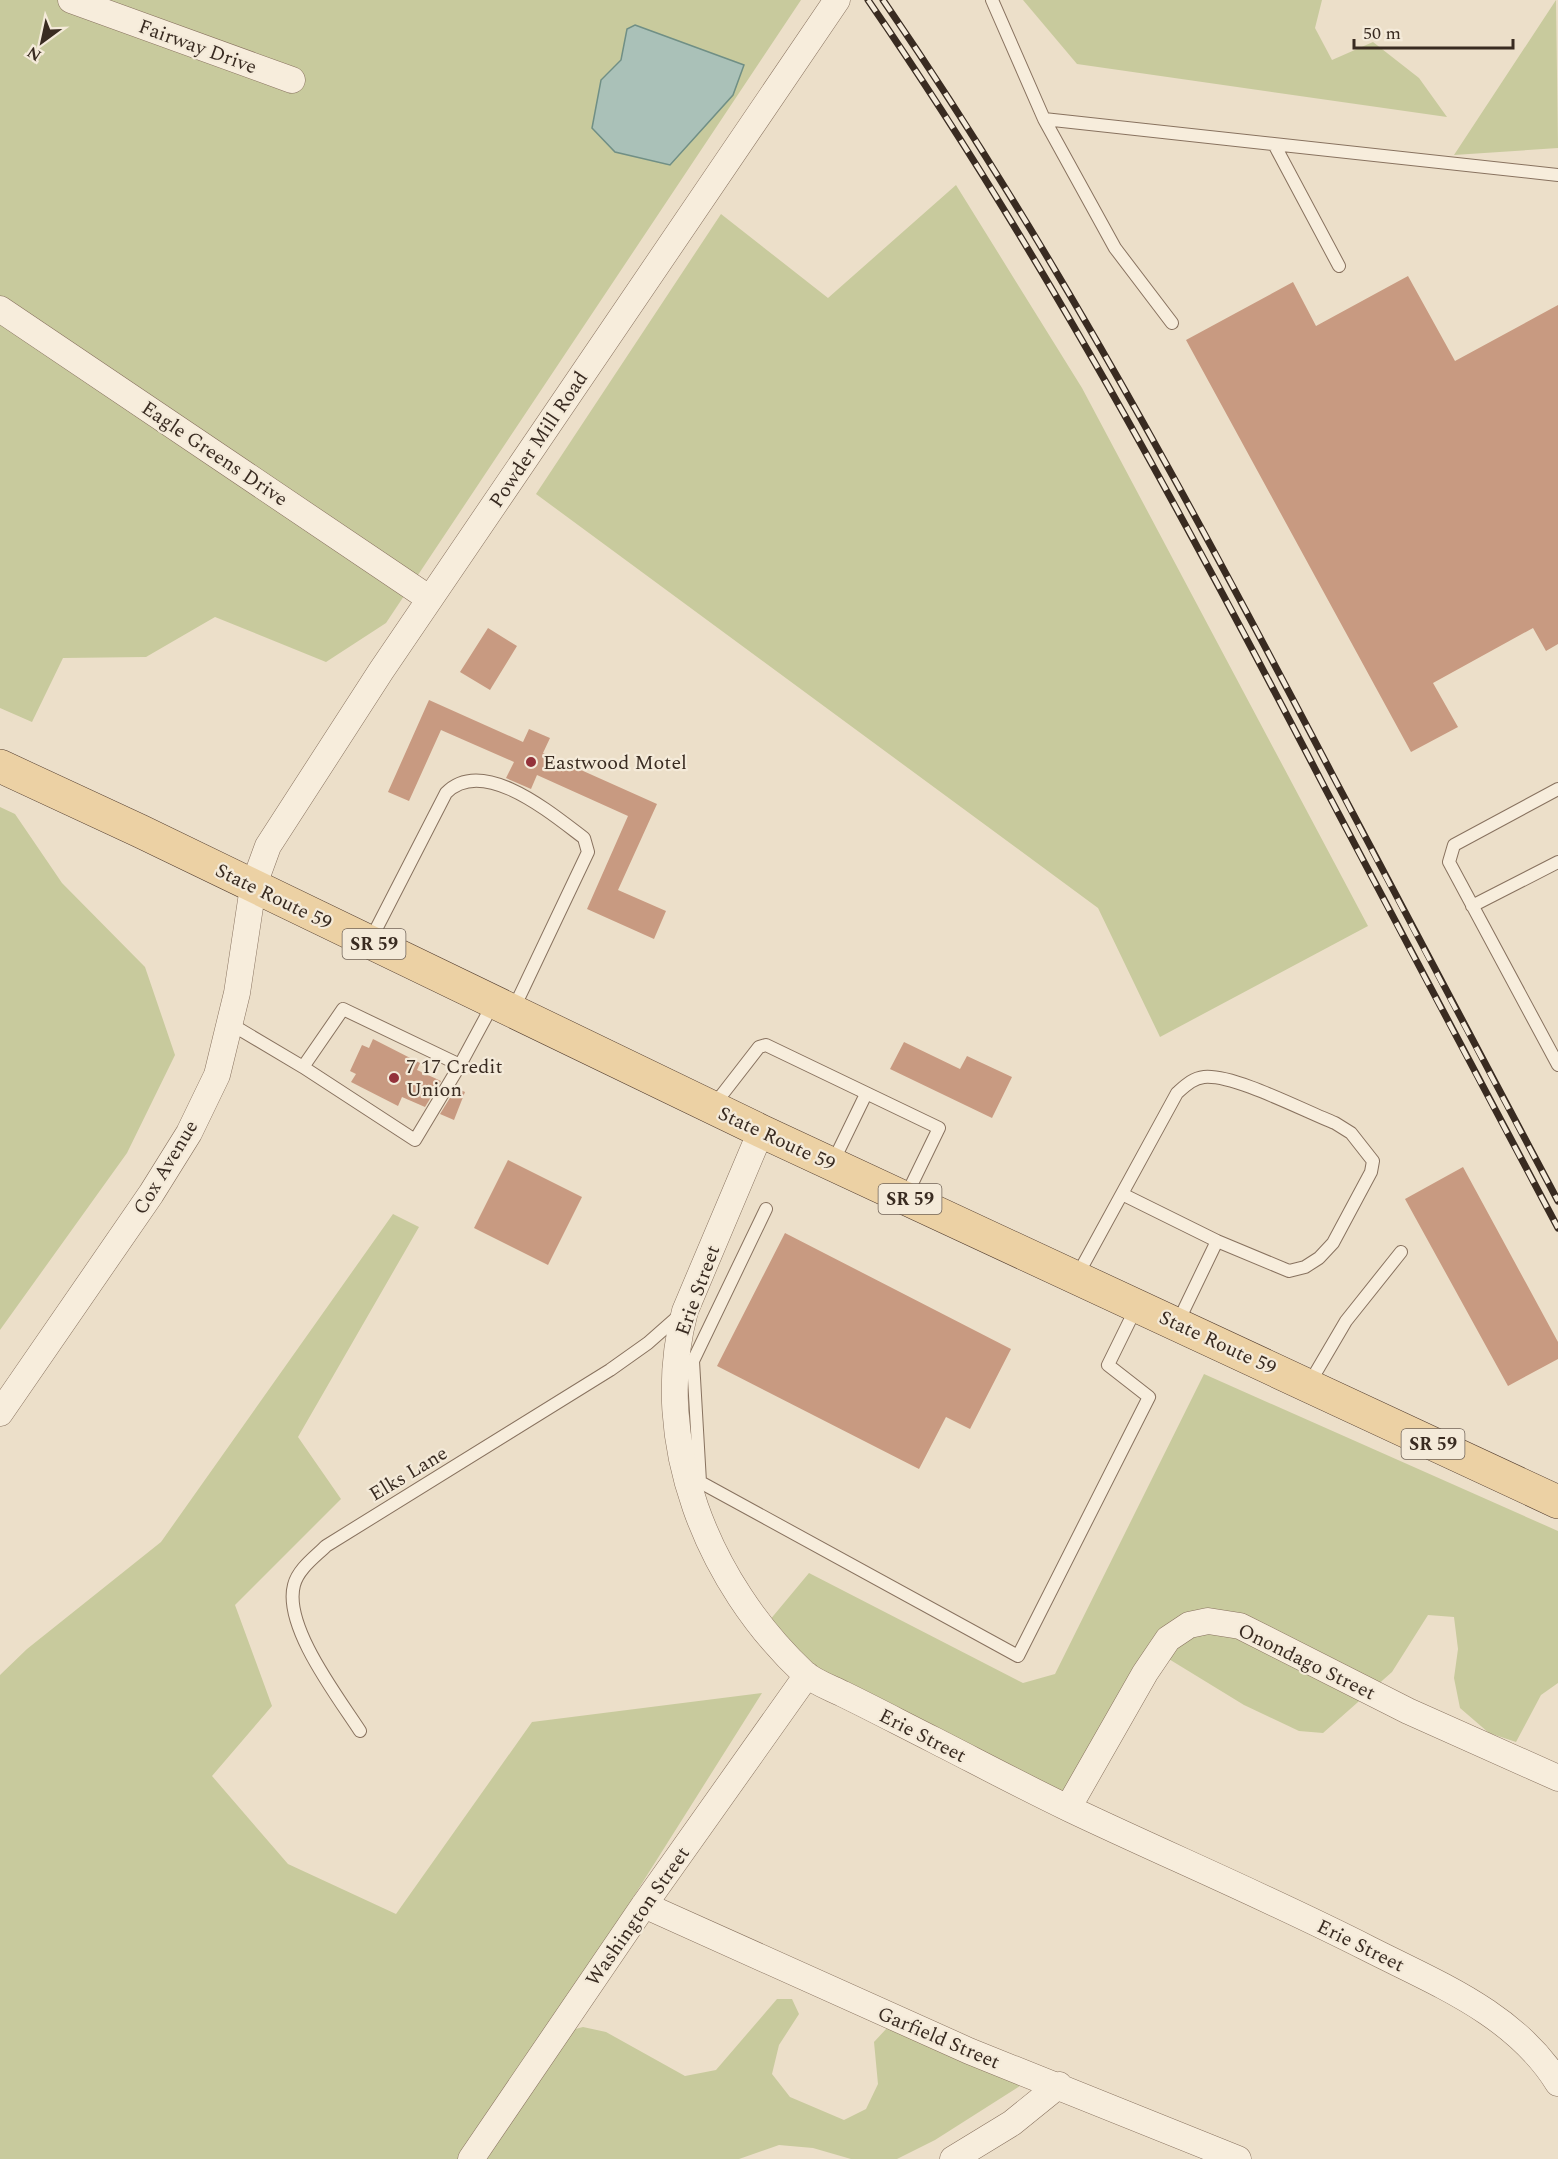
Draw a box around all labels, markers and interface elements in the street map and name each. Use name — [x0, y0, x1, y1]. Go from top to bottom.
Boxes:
north arrow — [12, 12, 72, 72]
street label: Fairway Drive — [134, 12, 261, 82]
scale bar — [1354, 12, 1513, 50]
text: 50 m — [1363, 20, 1401, 47]
text: N — [22, 40, 46, 67]
street label: Powder Mill Road — [482, 365, 596, 514]
street label: Eagle Greens Drive — [135, 394, 294, 514]
place label: Eastwood Motel — [543, 748, 687, 778]
marker: Eastwood Motel — [524, 755, 538, 769]
street label: State Route 59 — [210, 856, 337, 938]
road number: SR 59 — [342, 929, 406, 959]
place label: 7 17 Credit Union — [406, 1052, 503, 1105]
marker: 7 17 Credit Union — [387, 1071, 401, 1085]
street label: State Route 59 — [713, 1099, 840, 1179]
street label: Cox Avenue — [126, 1114, 206, 1221]
road number: SR 59 — [878, 1184, 942, 1214]
street label: Erie Street — [668, 1241, 728, 1340]
street label: State Route 59 — [1154, 1303, 1281, 1383]
road number: SR 59 — [1402, 1429, 1464, 1459]
street label: Elks Lane — [363, 1439, 454, 1509]
street label: Onondago Street — [1233, 1616, 1381, 1708]
street label: Erie Street — [874, 1701, 971, 1771]
street label: Washington Street — [578, 1840, 697, 1993]
street label: Erie Street — [1312, 1912, 1410, 1980]
street label: Garfield Street — [873, 1999, 1005, 2077]

